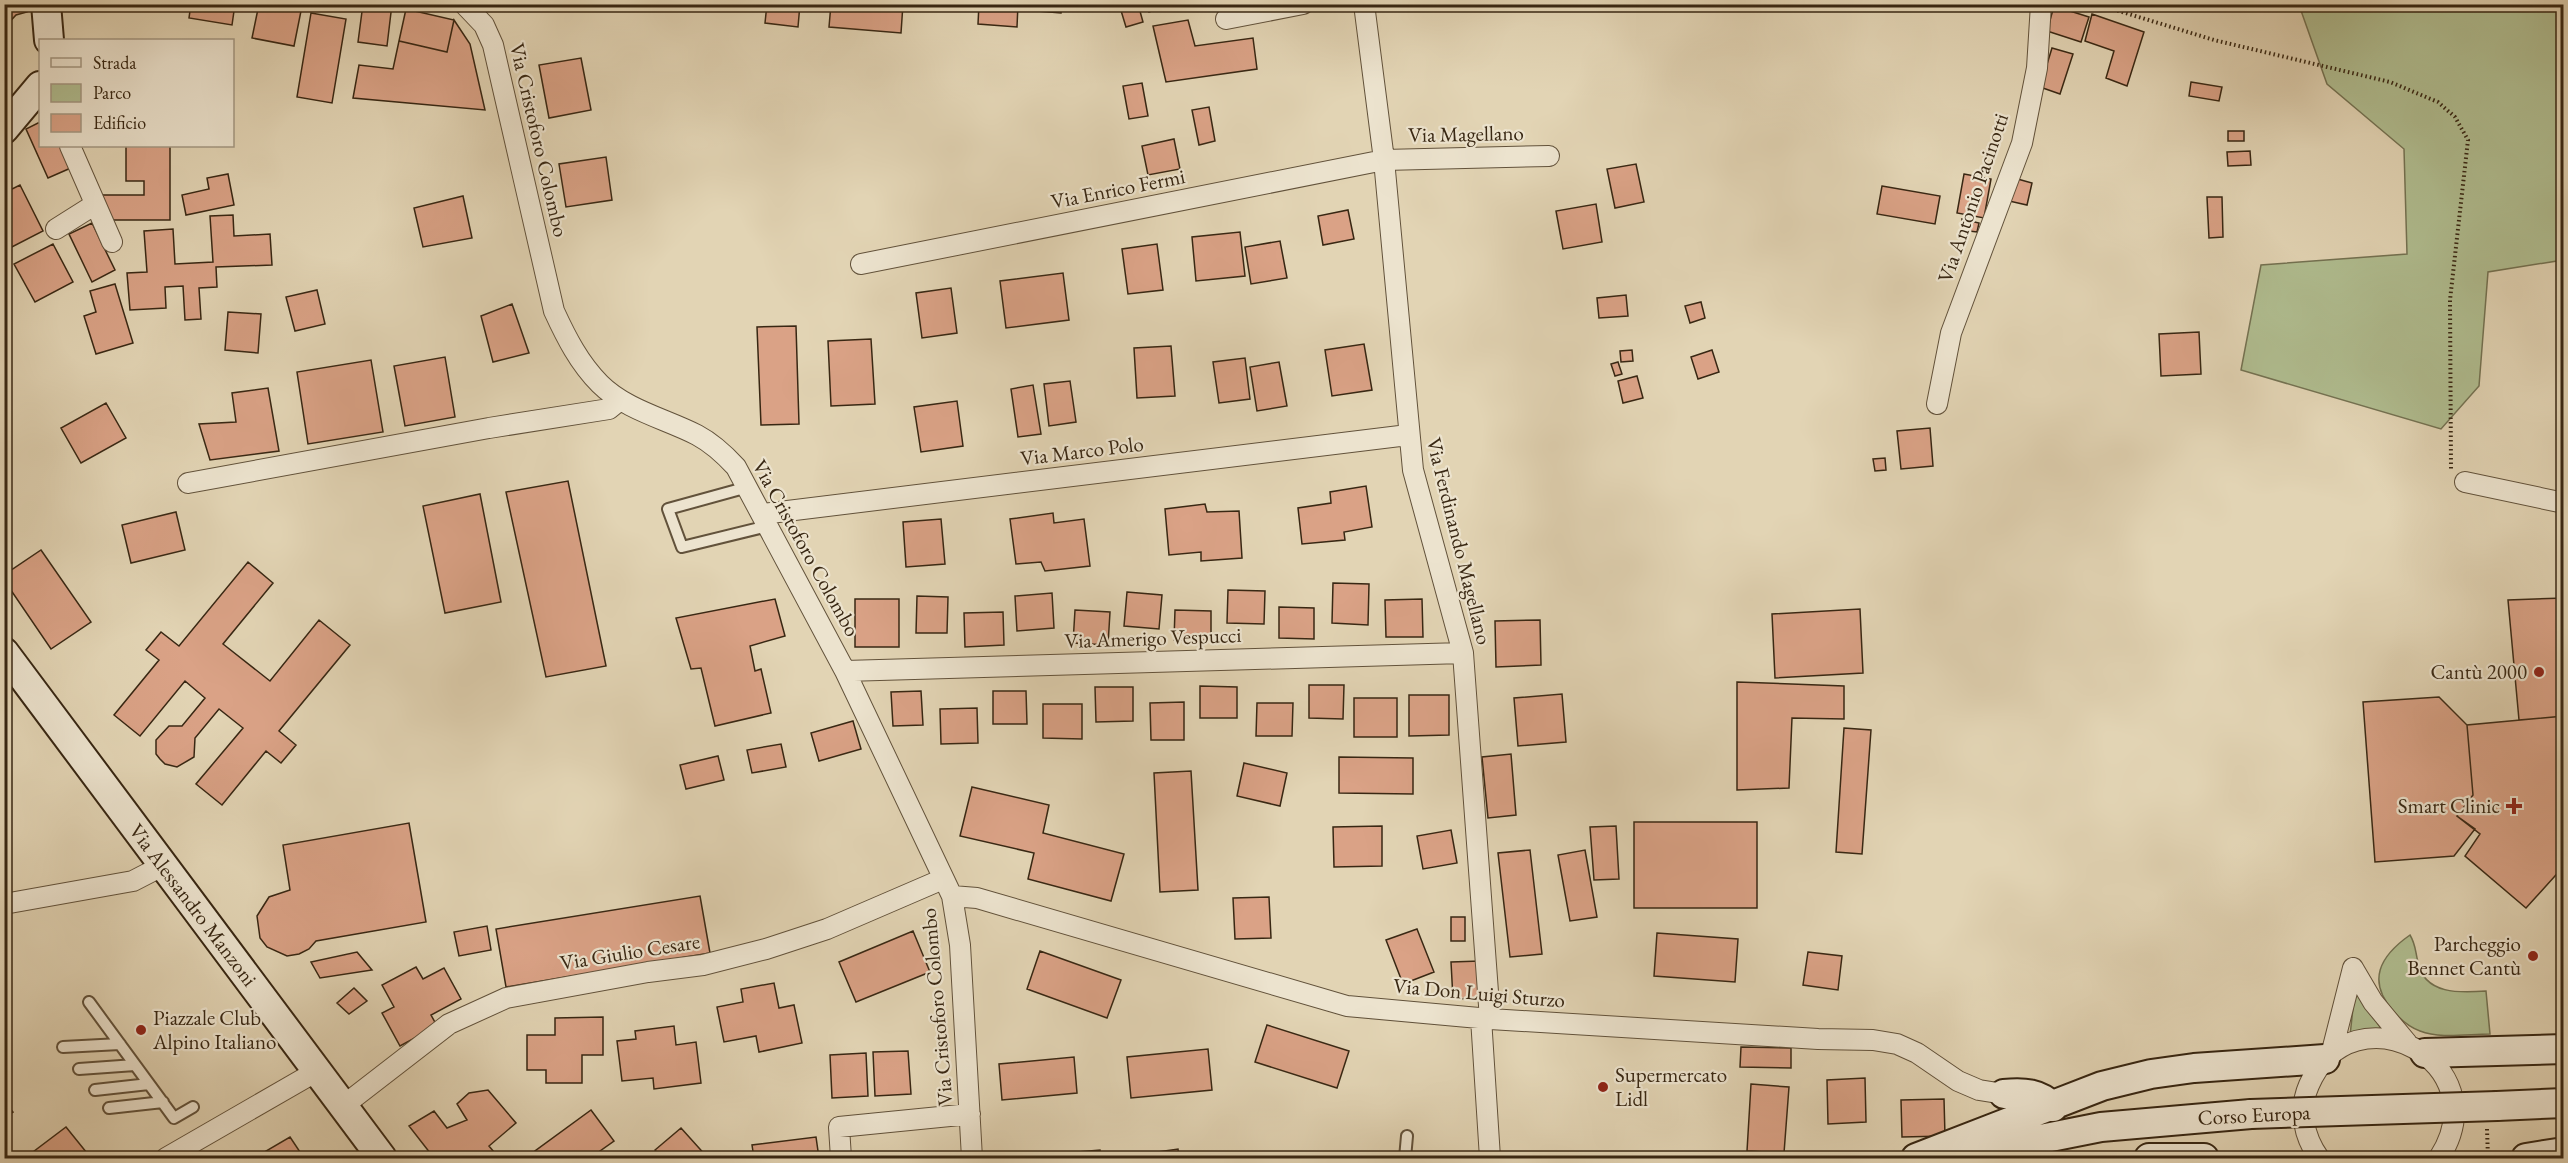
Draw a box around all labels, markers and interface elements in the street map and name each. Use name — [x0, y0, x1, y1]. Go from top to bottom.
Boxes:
legend — [39, 39, 234, 147]
street label: Via Cristoforo Colombo — [504, 40, 575, 240]
text: Strada — [93, 51, 137, 74]
text: Parco — [93, 81, 131, 104]
street label: Via Antonio Pacinotti — [1931, 110, 2014, 286]
text: Edificio — [93, 111, 146, 134]
street label: Via Magellano — [1408, 119, 1524, 148]
street label: Via Enrico Fermi — [1049, 162, 1187, 215]
street label: Via Marco Polo — [1019, 430, 1145, 471]
street label: Via Ferdinando Magellano — [1421, 435, 1498, 647]
street label: Via Cristoforo Colombo — [747, 454, 866, 641]
street label: Via Amerigo Vespucci — [1064, 621, 1242, 654]
place label: Cantù 2000 — [2430, 658, 2527, 685]
marker: Cantù 2000 — [2532, 665, 2546, 679]
place label: Smart Clinic — [2398, 792, 2500, 819]
marker: Smart Clinic — [2505, 797, 2523, 815]
street label: Via Alessandro Manzoni — [123, 818, 263, 991]
street label: Via Cristoforo Colombo — [914, 907, 959, 1107]
street label: Via Giulio Cesare — [558, 927, 702, 976]
place label: Parcheggio Bennet Cantù — [2407, 930, 2521, 981]
marker: Parcheggio Bennet Cantù — [2526, 949, 2540, 963]
street label: Via Don Luigi Sturzo — [1392, 972, 1566, 1013]
place label: Piazzale Club Alpino Italiano — [152, 1004, 276, 1055]
marker: Piazzale Club Alpino Italiano — [134, 1023, 148, 1037]
place label: Supermercato Lidl — [1615, 1061, 1727, 1112]
marker: Supermercato Lidl — [1596, 1080, 1610, 1094]
street label: Corso Europa — [2197, 1098, 2312, 1131]

